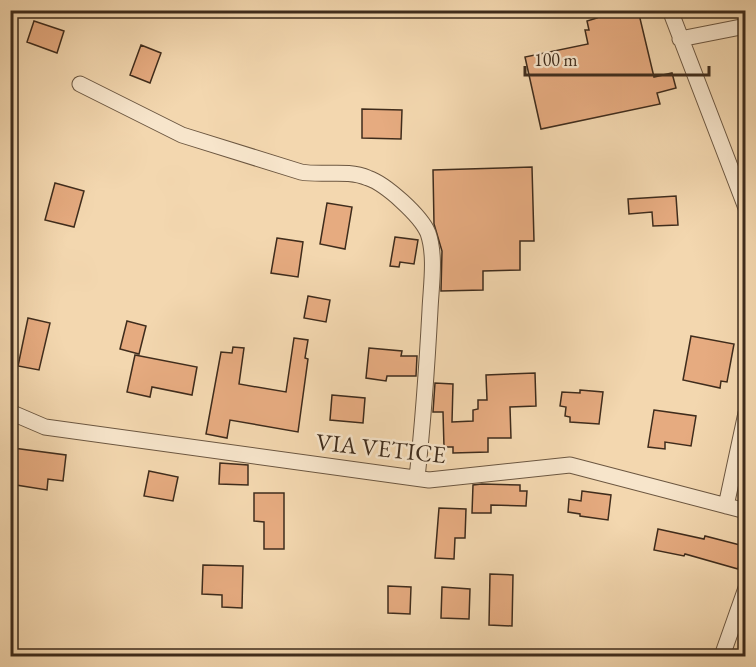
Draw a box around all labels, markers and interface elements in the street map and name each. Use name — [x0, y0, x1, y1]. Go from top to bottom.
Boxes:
scale bar — [525, 39, 710, 77]
text: 100 m — [534, 48, 578, 71]
street label: VIA VETICE — [315, 426, 447, 470]

